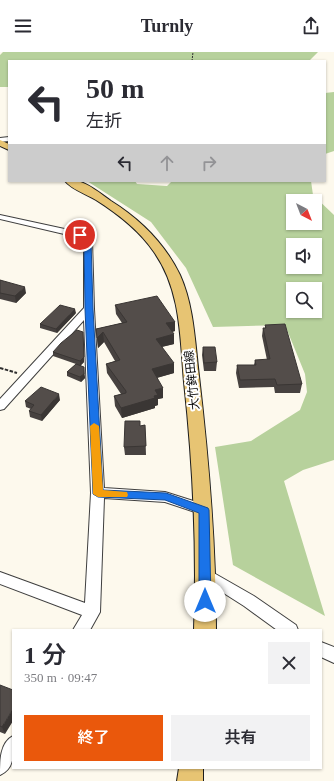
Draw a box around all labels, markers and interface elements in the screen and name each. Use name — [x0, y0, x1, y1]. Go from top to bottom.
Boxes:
icon: menu — [12, 15, 34, 37]
icon: share — [300, 15, 322, 37]
text: Turnly — [141, 16, 193, 36]
text: 50 m — [86, 73, 144, 104]
icon: left — [20, 76, 72, 128]
text: 左折 — [86, 111, 122, 131]
icon: left — [114, 152, 136, 174]
icon: ahead — [156, 152, 178, 174]
icon: right — [198, 152, 220, 174]
north arrow — [286, 194, 322, 230]
map controls — [286, 194, 322, 318]
pin — [63, 218, 97, 252]
icon: arrive — [69, 224, 91, 246]
button: sound — [286, 238, 322, 274]
button: search — [286, 282, 322, 318]
street label: 大竹鉾田線 — [182, 349, 202, 411]
position arrow — [184, 580, 226, 622]
text: 1 分 — [24, 642, 66, 668]
button: close — [268, 642, 310, 684]
text: 350 m · 09:47 — [24, 670, 97, 685]
button: 終了 — [24, 715, 163, 761]
button: 共有 — [171, 715, 310, 761]

